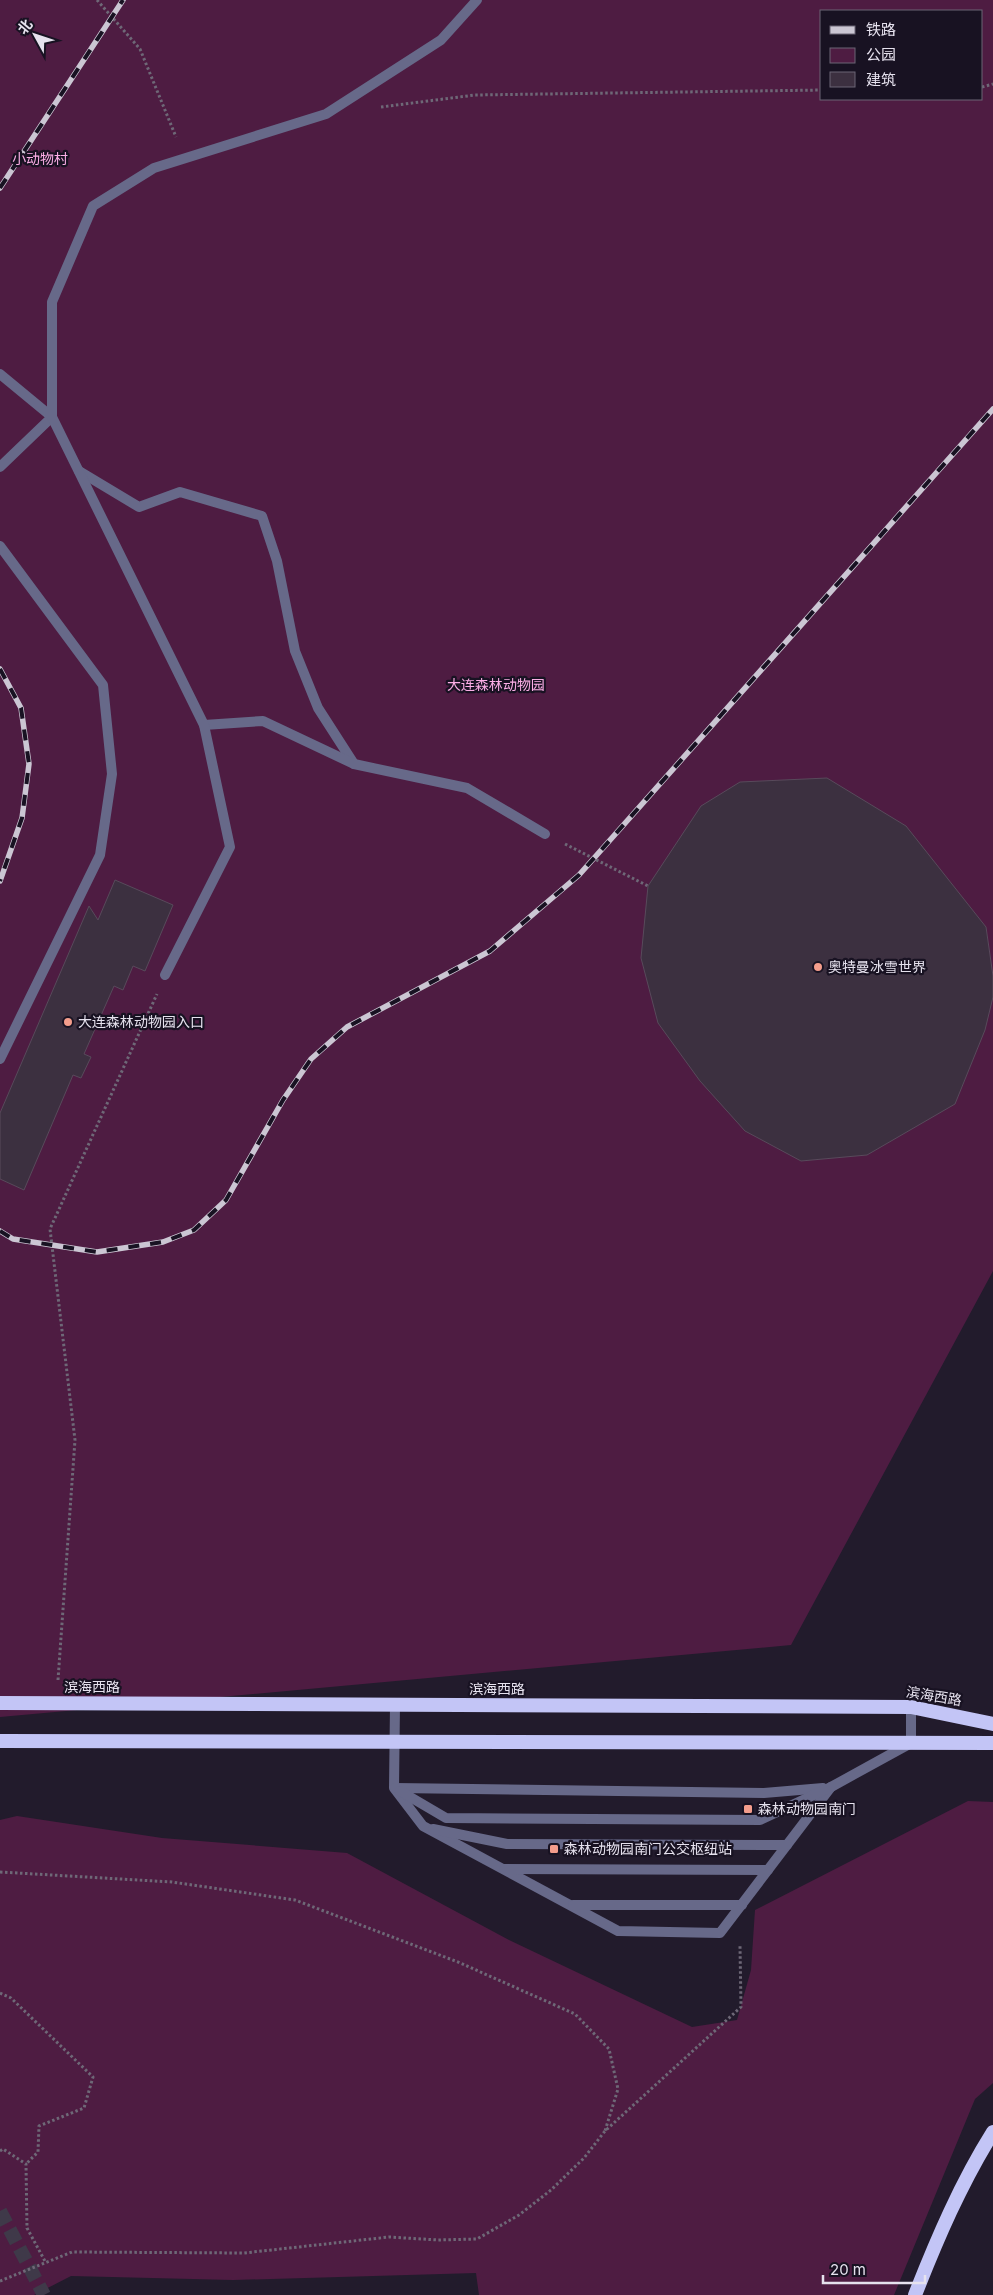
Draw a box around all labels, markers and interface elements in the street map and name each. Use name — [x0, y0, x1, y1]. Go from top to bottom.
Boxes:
north arrow — [10, 10, 60, 60]
legend — [820, 10, 983, 100]
text: 北 — [14, 15, 36, 37]
text: 铁路 — [866, 20, 896, 39]
text: 公园 — [866, 45, 896, 64]
text: 建筑 — [866, 70, 896, 89]
park label: 小动物村 — [12, 150, 68, 167]
park label: 大连森林动物园 — [447, 676, 545, 693]
place label: 奥特曼冰雪世界 — [828, 958, 926, 975]
marker: 奥特曼冰雪世界 — [812, 961, 824, 973]
place label: 大连森林动物园入口 — [78, 1013, 204, 1030]
marker: 大连森林动物园入口 — [62, 1016, 74, 1028]
street label: 滨海西路 — [64, 1678, 120, 1695]
street label: 滨海西路 — [469, 1680, 525, 1697]
street label: 滨海西路 — [905, 1683, 963, 1708]
place label: 森林动物园南门 — [758, 1800, 856, 1817]
marker: 森林动物园南门 — [742, 1803, 754, 1815]
place label: 森林动物园南门公交枢纽站 — [564, 1840, 732, 1857]
marker: 森林动物园南门公交枢纽站 — [548, 1843, 560, 1855]
scale bar — [823, 2252, 926, 2284]
text: 20 m — [830, 2260, 866, 2279]

